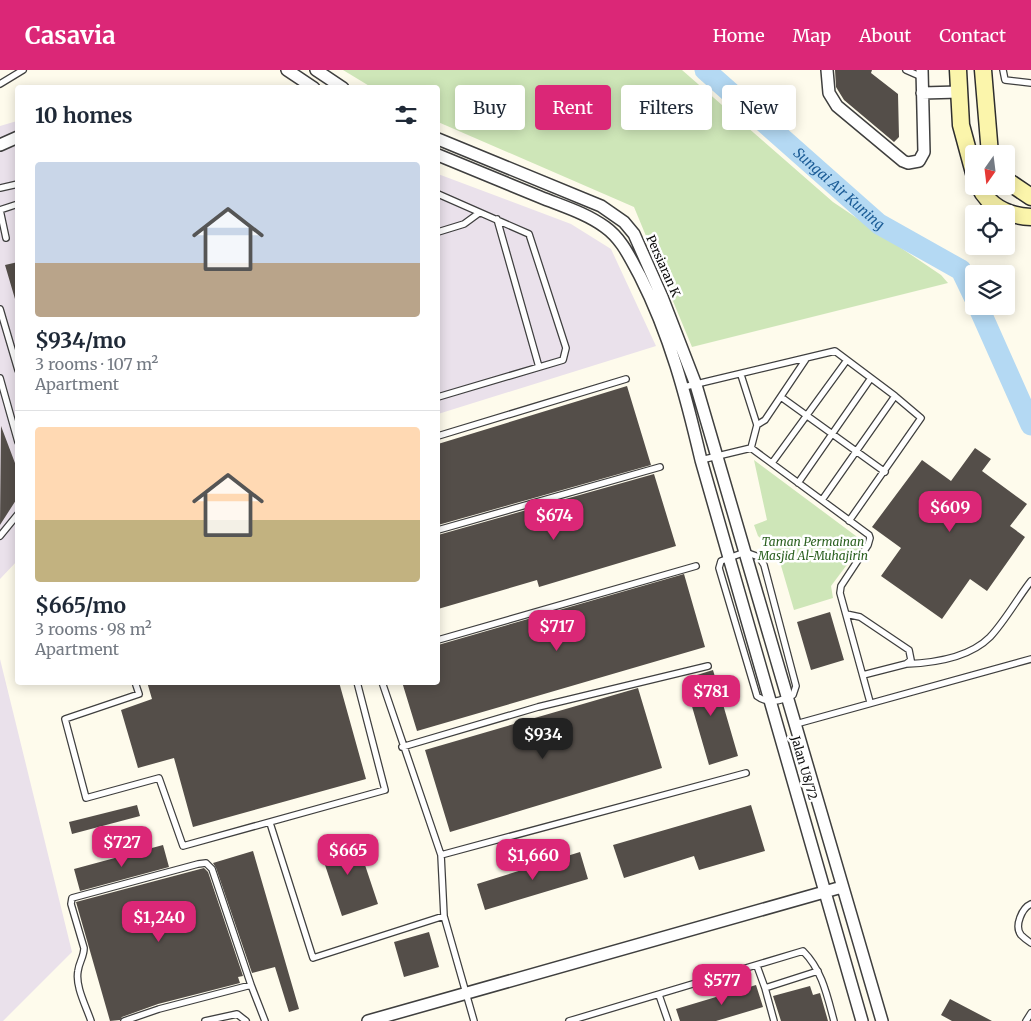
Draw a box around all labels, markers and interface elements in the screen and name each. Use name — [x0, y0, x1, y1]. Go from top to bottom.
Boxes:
text: Casavia — [25, 20, 116, 51]
text: Home — [713, 24, 765, 47]
text: Map — [793, 24, 831, 47]
text: About — [859, 24, 911, 47]
text: Contact — [939, 24, 1006, 47]
chip: Buy — [455, 85, 525, 130]
chip: Rent — [535, 85, 611, 130]
chip: Filters — [621, 85, 712, 130]
chip: New — [722, 85, 796, 130]
icon: filters — [392, 101, 420, 129]
text: 10 homes — [35, 102, 133, 129]
water label: Sungai Air Kuning — [790, 144, 887, 234]
north arrow — [965, 145, 1015, 195]
map controls — [965, 145, 1015, 315]
icon: home — [183, 194, 273, 284]
button: locate — [965, 205, 1015, 255]
street label: Persiaran K — [643, 232, 684, 299]
button: layers — [965, 265, 1015, 315]
text: $934/mo — [35, 327, 126, 354]
text: 3 rooms · 107 m² — [35, 354, 158, 374]
text: Apartment — [35, 374, 119, 394]
icon: home — [183, 460, 273, 550]
pin: $609 — [920, 490, 980, 533]
text: $609 — [930, 497, 970, 517]
pin: $674 — [524, 498, 584, 541]
text: $674 — [535, 505, 573, 525]
park label: Taman Permainan Masjid Al-Muhajirin — [757, 534, 868, 563]
text: $665/mo — [35, 592, 126, 619]
pin: $717 — [527, 610, 587, 652]
text: $717 — [539, 616, 575, 636]
text: 3 rooms · 98 m² — [35, 619, 152, 639]
text: Apartment — [35, 639, 119, 659]
pin: $781 — [681, 674, 741, 717]
text: $781 — [693, 681, 729, 701]
pin: $934 — [513, 718, 573, 760]
text: $934 — [524, 724, 562, 744]
street label: Jalan U8/72 — [788, 733, 821, 801]
pin: $727 — [92, 826, 152, 868]
text: $727 — [103, 832, 141, 852]
pin: $665 — [318, 834, 378, 876]
pin: $1,660 — [492, 838, 574, 881]
text: $665 — [329, 840, 367, 860]
text: $1,660 — [507, 845, 559, 865]
pin: $1,240 — [118, 900, 200, 943]
text: $1,240 — [133, 907, 185, 927]
pin: $577 — [692, 964, 752, 1006]
text: $577 — [703, 970, 741, 990]

